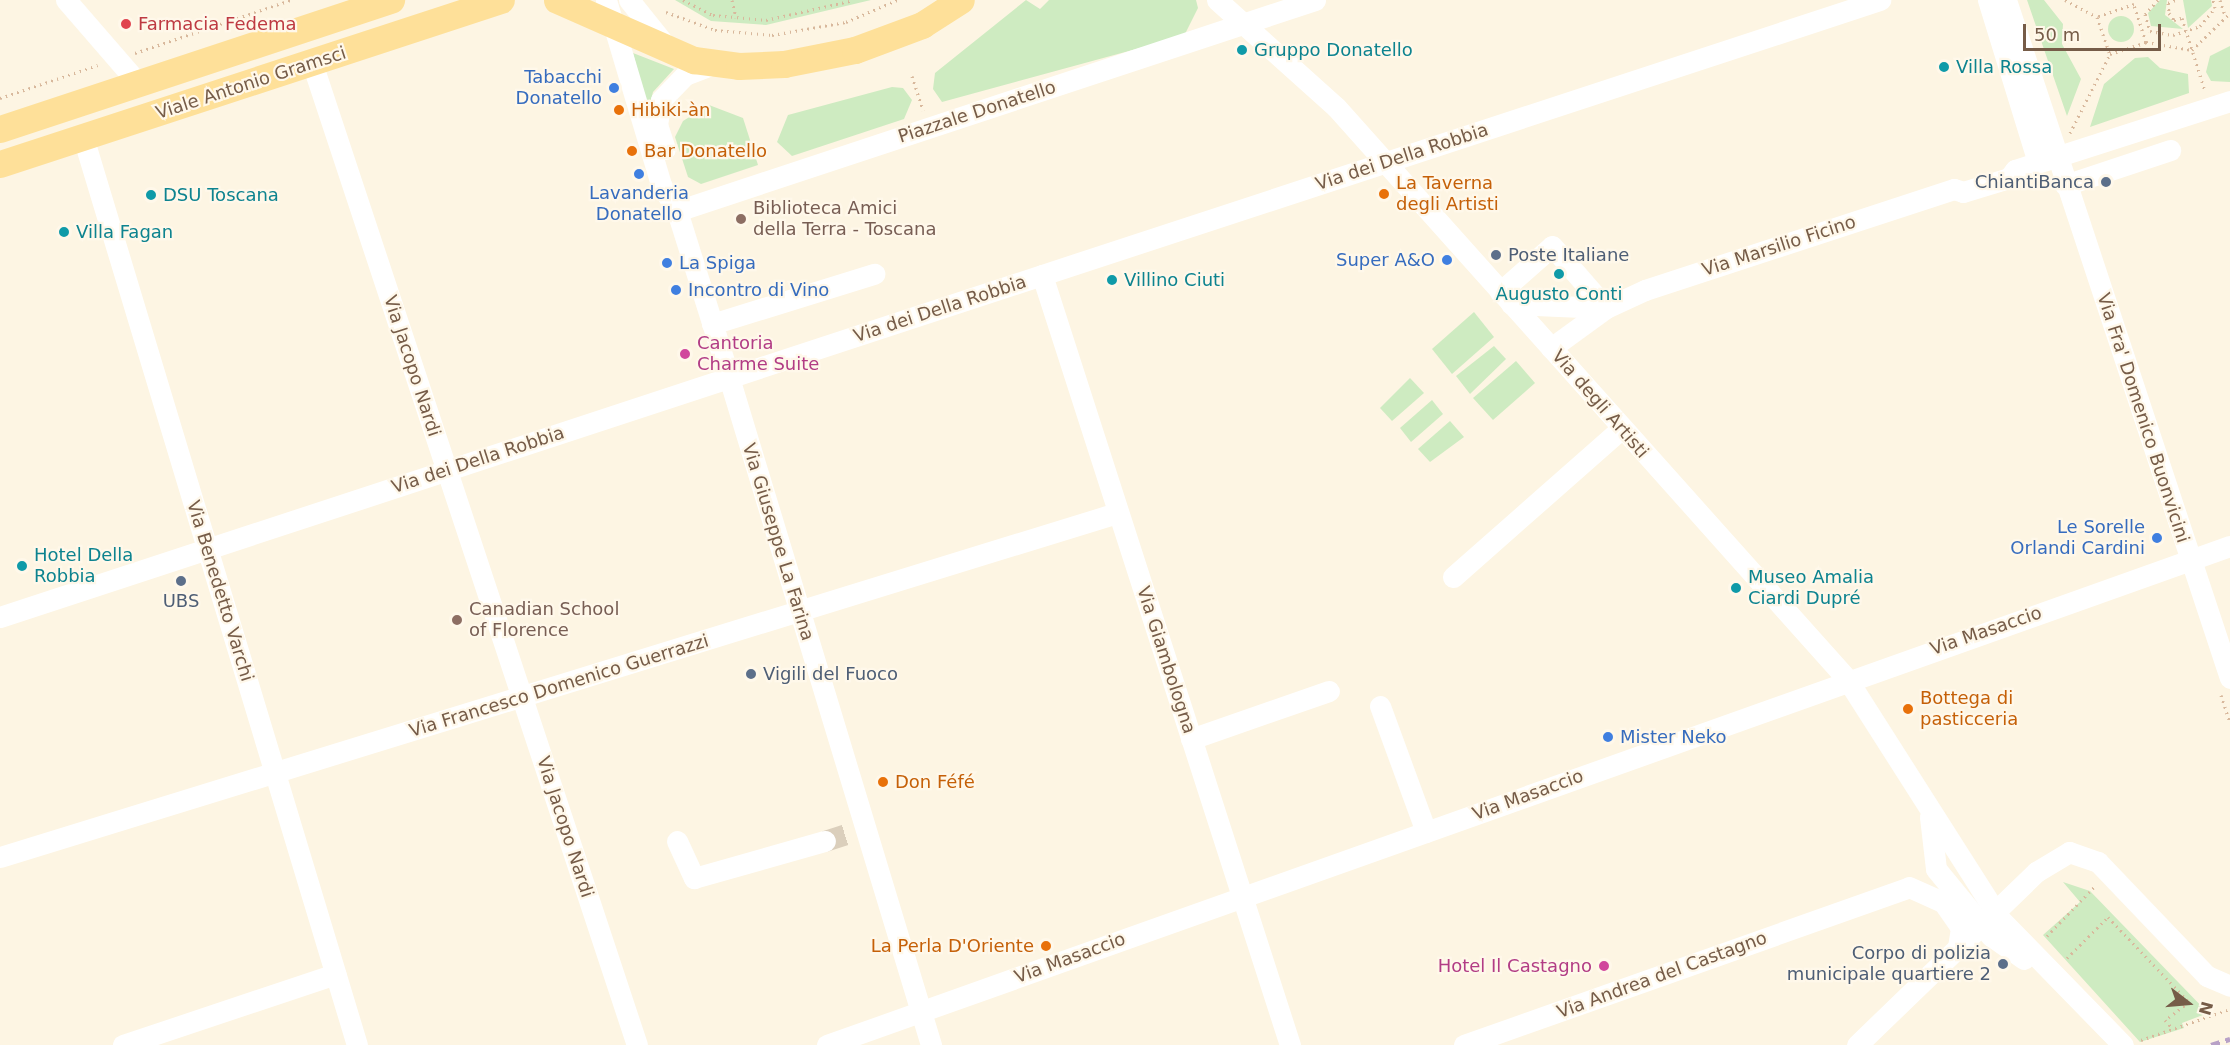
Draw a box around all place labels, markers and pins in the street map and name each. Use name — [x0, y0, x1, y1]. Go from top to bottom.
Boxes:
place label: Farmacia Fedema — [138, 13, 297, 35]
marker: Farmacia Fedema — [119, 17, 133, 31]
place label: Gruppo Donatello — [1254, 39, 1413, 61]
marker: Gruppo Donatello — [1235, 43, 1249, 57]
place label: Villa Rossa — [1956, 56, 2052, 78]
marker: Villa Rossa — [1937, 60, 1951, 74]
place label: Tabacchi Donatello — [516, 67, 602, 110]
marker: Tabacchi Donatello — [607, 81, 621, 95]
place label: Hibiki-àn — [631, 99, 710, 121]
marker: Hibiki-àn — [612, 103, 626, 117]
place label: Bar Donatello — [644, 140, 767, 162]
marker: Bar Donatello — [625, 144, 639, 158]
marker: Lavanderia Donatello — [632, 167, 646, 181]
place label: ChiantiBanca — [1975, 171, 2094, 193]
place label: La Taverna degli Artisti — [1396, 173, 1499, 216]
marker: ChiantiBanca — [2099, 175, 2113, 189]
place label: Lavanderia Donatello — [589, 183, 689, 226]
place label: DSU Toscana — [163, 184, 279, 206]
marker: La Taverna degli Artisti — [1377, 187, 1391, 201]
marker: DSU Toscana — [144, 188, 158, 202]
place label: Biblioteca Amici della Terra - Toscana — [753, 198, 936, 240]
marker: Biblioteca Amici della Terra - Toscana — [734, 212, 748, 226]
place label: Villa Fagan — [76, 221, 173, 243]
marker: Villa Fagan — [57, 225, 71, 239]
place label: Poste Italiane — [1508, 244, 1629, 266]
marker: Poste Italiane — [1489, 248, 1503, 262]
place label: Super A&O — [1336, 249, 1435, 271]
place label: La Spiga — [679, 252, 756, 274]
marker: Super A&O — [1440, 253, 1454, 267]
marker: La Spiga — [660, 256, 674, 270]
marker: Augusto Conti — [1552, 267, 1566, 281]
place label: Villino Ciuti — [1124, 269, 1225, 291]
marker: Villino Ciuti — [1105, 273, 1119, 287]
place label: Incontro di Vino — [688, 279, 829, 301]
marker: Incontro di Vino — [669, 283, 683, 297]
place label: Augusto Conti — [1496, 283, 1622, 305]
place label: Cantoria Charme Suite — [697, 333, 819, 376]
marker: Cantoria Charme Suite — [678, 347, 692, 361]
place label: Le Sorelle Orlandi Cardini — [2010, 517, 2145, 560]
marker: Le Sorelle Orlandi Cardini — [2150, 531, 2164, 545]
place label: Hotel Della Robbia — [34, 545, 133, 588]
marker: Hotel Della Robbia — [15, 559, 29, 573]
place label: Museo Amalia Ciardi Dupré — [1748, 567, 1874, 610]
marker: UBS — [174, 574, 188, 588]
marker: Museo Amalia Ciardi Dupré — [1729, 581, 1743, 595]
place label: UBS — [163, 590, 199, 612]
place label: Canadian School of Florence — [469, 599, 619, 642]
marker: Canadian School of Florence — [450, 613, 464, 627]
place label: Vigili del Fuoco — [763, 663, 898, 685]
marker: Vigili del Fuoco — [744, 667, 758, 681]
place label: Bottega di pasticceria — [1920, 688, 2018, 730]
marker: Bottega di pasticceria — [1901, 702, 1915, 716]
place label: Mister Neko — [1620, 726, 1726, 748]
marker: Mister Neko — [1601, 730, 1615, 744]
place label: Don Féfé — [895, 771, 975, 793]
marker: Don Féfé — [876, 775, 890, 789]
place label: La Perla D'Oriente — [871, 935, 1034, 957]
marker: La Perla D'Oriente — [1039, 939, 1053, 953]
place label: Corpo di polizia municipale quartiere 2 — [1787, 943, 1991, 986]
place label: Hotel Il Castagno — [1438, 955, 1592, 977]
marker: Corpo di polizia municipale quartiere 2 — [1996, 957, 2010, 971]
marker: Hotel Il Castagno — [1597, 959, 1611, 973]

